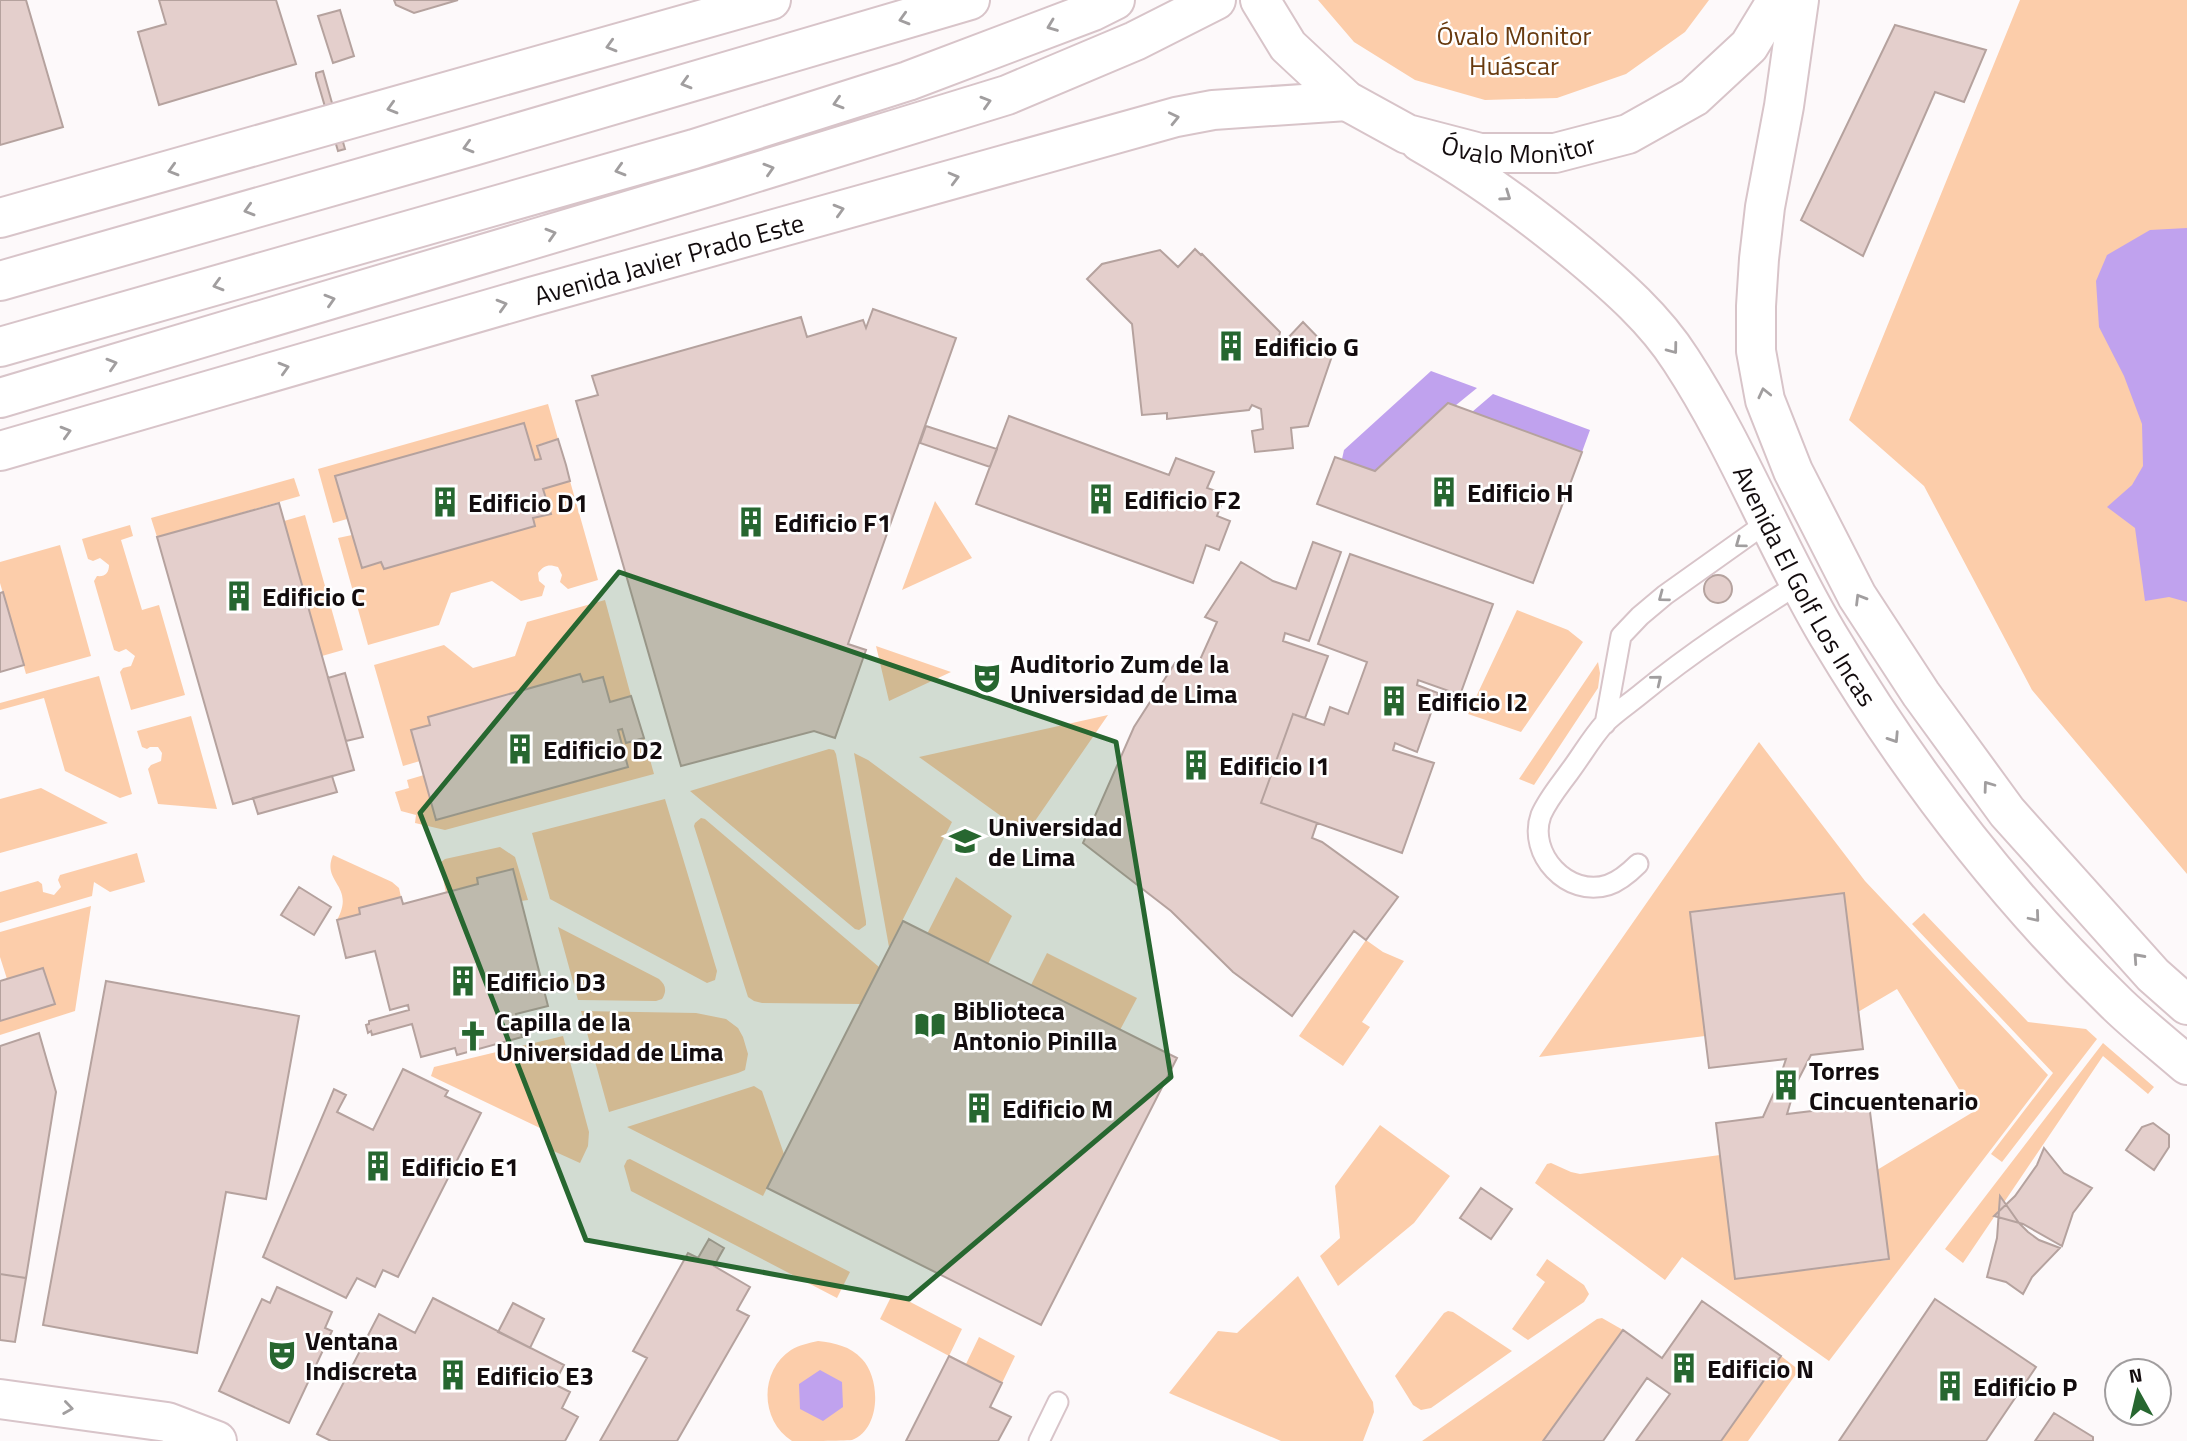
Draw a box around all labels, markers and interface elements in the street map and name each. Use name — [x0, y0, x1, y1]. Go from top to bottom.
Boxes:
one-way arrow — [899, 11, 911, 26]
park label: Óvalo Monitor Huáscar — [1437, 16, 1591, 85]
one-way arrow — [1046, 18, 1058, 32]
one-way arrow — [606, 38, 618, 53]
one-way arrow — [680, 75, 692, 90]
one-way arrow — [832, 95, 844, 110]
one-way arrow — [980, 95, 992, 110]
one-way arrow — [387, 100, 399, 114]
one-way arrow — [1167, 112, 1179, 126]
street label: Óvalo Monitor — [1437, 124, 1600, 173]
one-way arrow — [462, 139, 474, 154]
one-way arrow — [168, 161, 180, 176]
one-way arrow — [615, 161, 627, 176]
one-way arrow — [763, 162, 775, 177]
one-way arrow — [948, 171, 960, 186]
one-way arrow — [1498, 188, 1511, 200]
one-way arrow — [243, 201, 255, 216]
street label: Avenida Javier Prado Este — [529, 202, 808, 315]
one-way arrow — [833, 203, 845, 218]
one-way arrow — [545, 228, 557, 243]
one-way arrow — [213, 276, 225, 291]
one-way arrow — [324, 293, 336, 308]
one-way arrow — [496, 299, 508, 313]
place label: Edificio G — [1254, 327, 1359, 366]
building icon: Edificio G — [1214, 329, 1248, 363]
one-way arrow — [1665, 341, 1678, 354]
one-way arrow — [106, 358, 118, 373]
one-way arrow — [278, 362, 290, 377]
one-way arrow — [1758, 387, 1773, 399]
one-way arrow — [59, 426, 71, 441]
street label: Avenida El Golf Los Incas — [1724, 458, 1887, 714]
place label: Edificio H — [1467, 473, 1574, 512]
building icon: Edificio H — [1427, 475, 1461, 509]
place label: Edificio F2 — [1124, 480, 1241, 519]
building icon: Edificio F2 — [1084, 482, 1118, 516]
place label: Edificio D1 — [468, 483, 588, 522]
building icon: Edificio D1 — [428, 485, 462, 519]
place label: Edificio F1 — [774, 503, 891, 542]
building icon: Edificio F1 — [734, 505, 768, 539]
one-way arrow — [1735, 534, 1748, 547]
place label: Edificio C — [262, 577, 365, 616]
building icon: Edificio C — [222, 579, 256, 613]
one-way arrow — [1659, 589, 1671, 601]
one-way arrow — [1855, 593, 1868, 606]
place label: Auditorio Zum de la Universidad de Lima — [1010, 644, 1238, 713]
theatre icon: Auditorio Zum de la Universidad de Lima — [970, 661, 1004, 695]
one-way arrow — [1650, 676, 1662, 689]
place label: Edificio I2 — [1417, 682, 1528, 721]
building icon: Edificio I2 — [1377, 684, 1411, 718]
place label: Edificio D2 — [543, 730, 663, 769]
one-way arrow — [1886, 730, 1898, 743]
building icon: Edificio D2 — [503, 732, 537, 766]
place label: Edificio I1 — [1219, 746, 1330, 785]
building icon: Edificio I1 — [1179, 748, 1213, 782]
one-way arrow — [1984, 781, 1996, 794]
place label: Universidad de Lima — [988, 807, 1122, 876]
school or university icon: Universidad de Lima — [948, 824, 982, 858]
one-way arrow — [2026, 909, 2039, 921]
one-way arrow — [2134, 953, 2146, 966]
place label: Edificio D3 — [486, 962, 606, 1001]
building icon: Edificio D3 — [446, 964, 480, 998]
place label: Biblioteca Antonio Pinilla — [953, 991, 1117, 1060]
place label: Capilla de la Universidad de Lima — [496, 1002, 724, 1071]
library icon: Biblioteca Antonio Pinilla — [913, 1008, 947, 1042]
church icon: Capilla de la Universidad de Lima — [456, 1019, 490, 1053]
place label: Torres Cincuentenario — [1809, 1051, 1978, 1120]
building icon: Torres Cincuentenario — [1769, 1068, 1803, 1102]
place label: Edificio M — [1002, 1089, 1113, 1128]
building icon: Edificio M — [962, 1091, 996, 1125]
place label: Edificio E1 — [401, 1147, 519, 1186]
building icon: Edificio E1 — [361, 1149, 395, 1183]
place label: Ventana Indiscreta — [305, 1321, 417, 1390]
theatre icon: Ventana Indiscreta — [265, 1338, 299, 1372]
place label: Edificio N — [1707, 1349, 1814, 1388]
building icon: Edificio N — [1667, 1351, 1701, 1385]
place label: Edificio E3 — [476, 1356, 594, 1395]
north arrow — [2103, 1357, 2173, 1427]
building icon: Edificio E3 — [436, 1358, 470, 1392]
text: N — [2127, 1359, 2144, 1390]
place label: Edificio P — [1973, 1367, 2077, 1406]
building icon: Edificio P — [1933, 1369, 1967, 1403]
one-way arrow — [62, 1401, 73, 1416]

